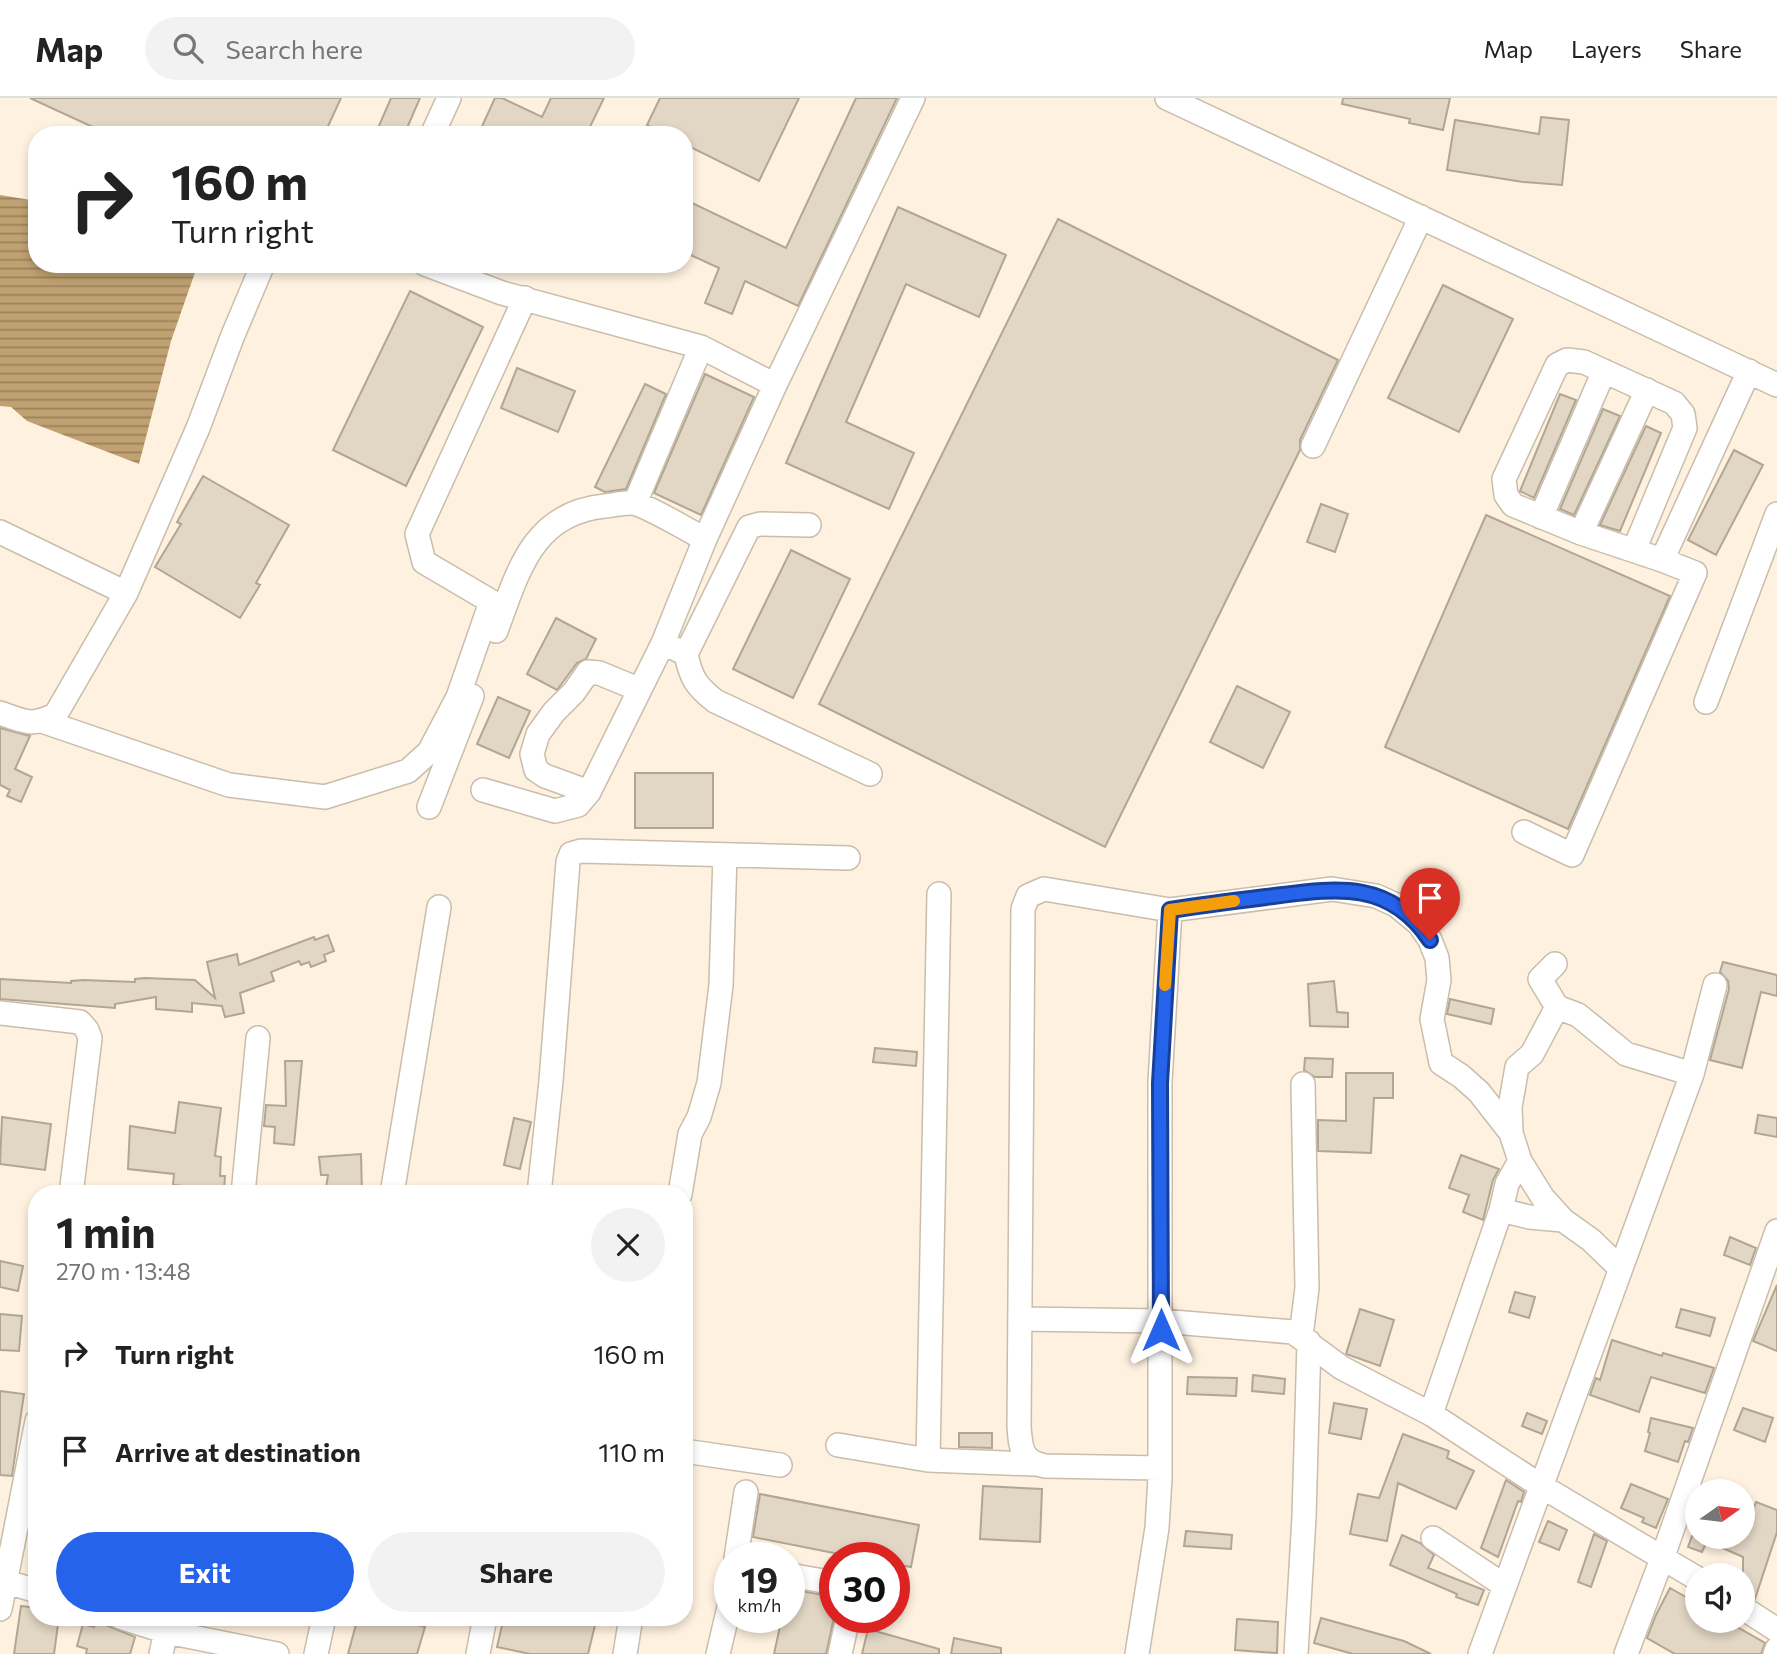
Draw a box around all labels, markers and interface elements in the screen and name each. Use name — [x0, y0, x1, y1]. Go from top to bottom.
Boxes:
search box — [145, 17, 635, 80]
text: Map — [35, 28, 103, 69]
icon: search — [169, 29, 207, 67]
text: Search here — [225, 33, 363, 64]
text: Map — [1484, 34, 1533, 63]
text: Layers — [1571, 34, 1642, 63]
text: Share — [1680, 34, 1742, 63]
text: 160 m — [171, 150, 308, 210]
icon: right — [56, 154, 147, 245]
text: Turn right — [171, 210, 314, 250]
pin — [1400, 868, 1460, 940]
icon: arrive — [1411, 879, 1449, 917]
text: 1 min — [56, 1205, 156, 1257]
button: close — [591, 1208, 665, 1282]
text: 270 m · 13:48 — [56, 1257, 191, 1285]
position arrow — [1124, 1293, 1198, 1367]
icon: right — [56, 1334, 94, 1372]
text: Turn right — [115, 1338, 234, 1369]
text: 160 m — [593, 1338, 665, 1369]
icon: arrive — [56, 1432, 94, 1470]
text: Arrive at destination — [115, 1436, 361, 1467]
text: 110 m — [598, 1436, 665, 1467]
north arrow — [1685, 1479, 1755, 1549]
map controls — [1685, 1479, 1755, 1633]
button: Exit — [56, 1532, 354, 1612]
button: Share — [368, 1532, 665, 1612]
speed limit sign: 30 — [819, 1542, 910, 1633]
text: 19 — [741, 1557, 778, 1600]
button: sound — [1685, 1563, 1755, 1633]
text: km/h — [738, 1594, 781, 1616]

